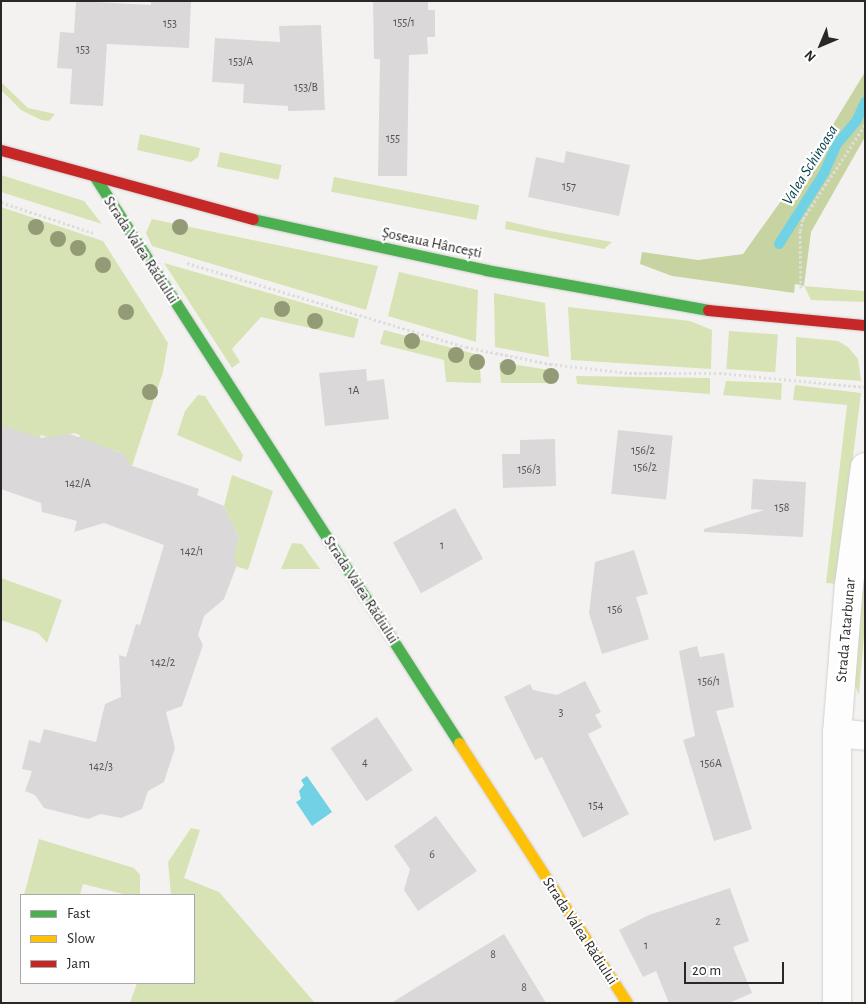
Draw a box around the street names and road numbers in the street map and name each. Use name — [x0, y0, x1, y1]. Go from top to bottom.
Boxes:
street label: Strada Valea Rădiului — [100, 193, 182, 307]
street label: Șoseaua Hâncești — [380, 224, 484, 262]
street label: Strada Valea Rădiului — [320, 533, 402, 647]
street label: Strada Tatarbunar — [832, 577, 860, 683]
street label: Strada Valea Rădiului — [539, 874, 621, 988]

